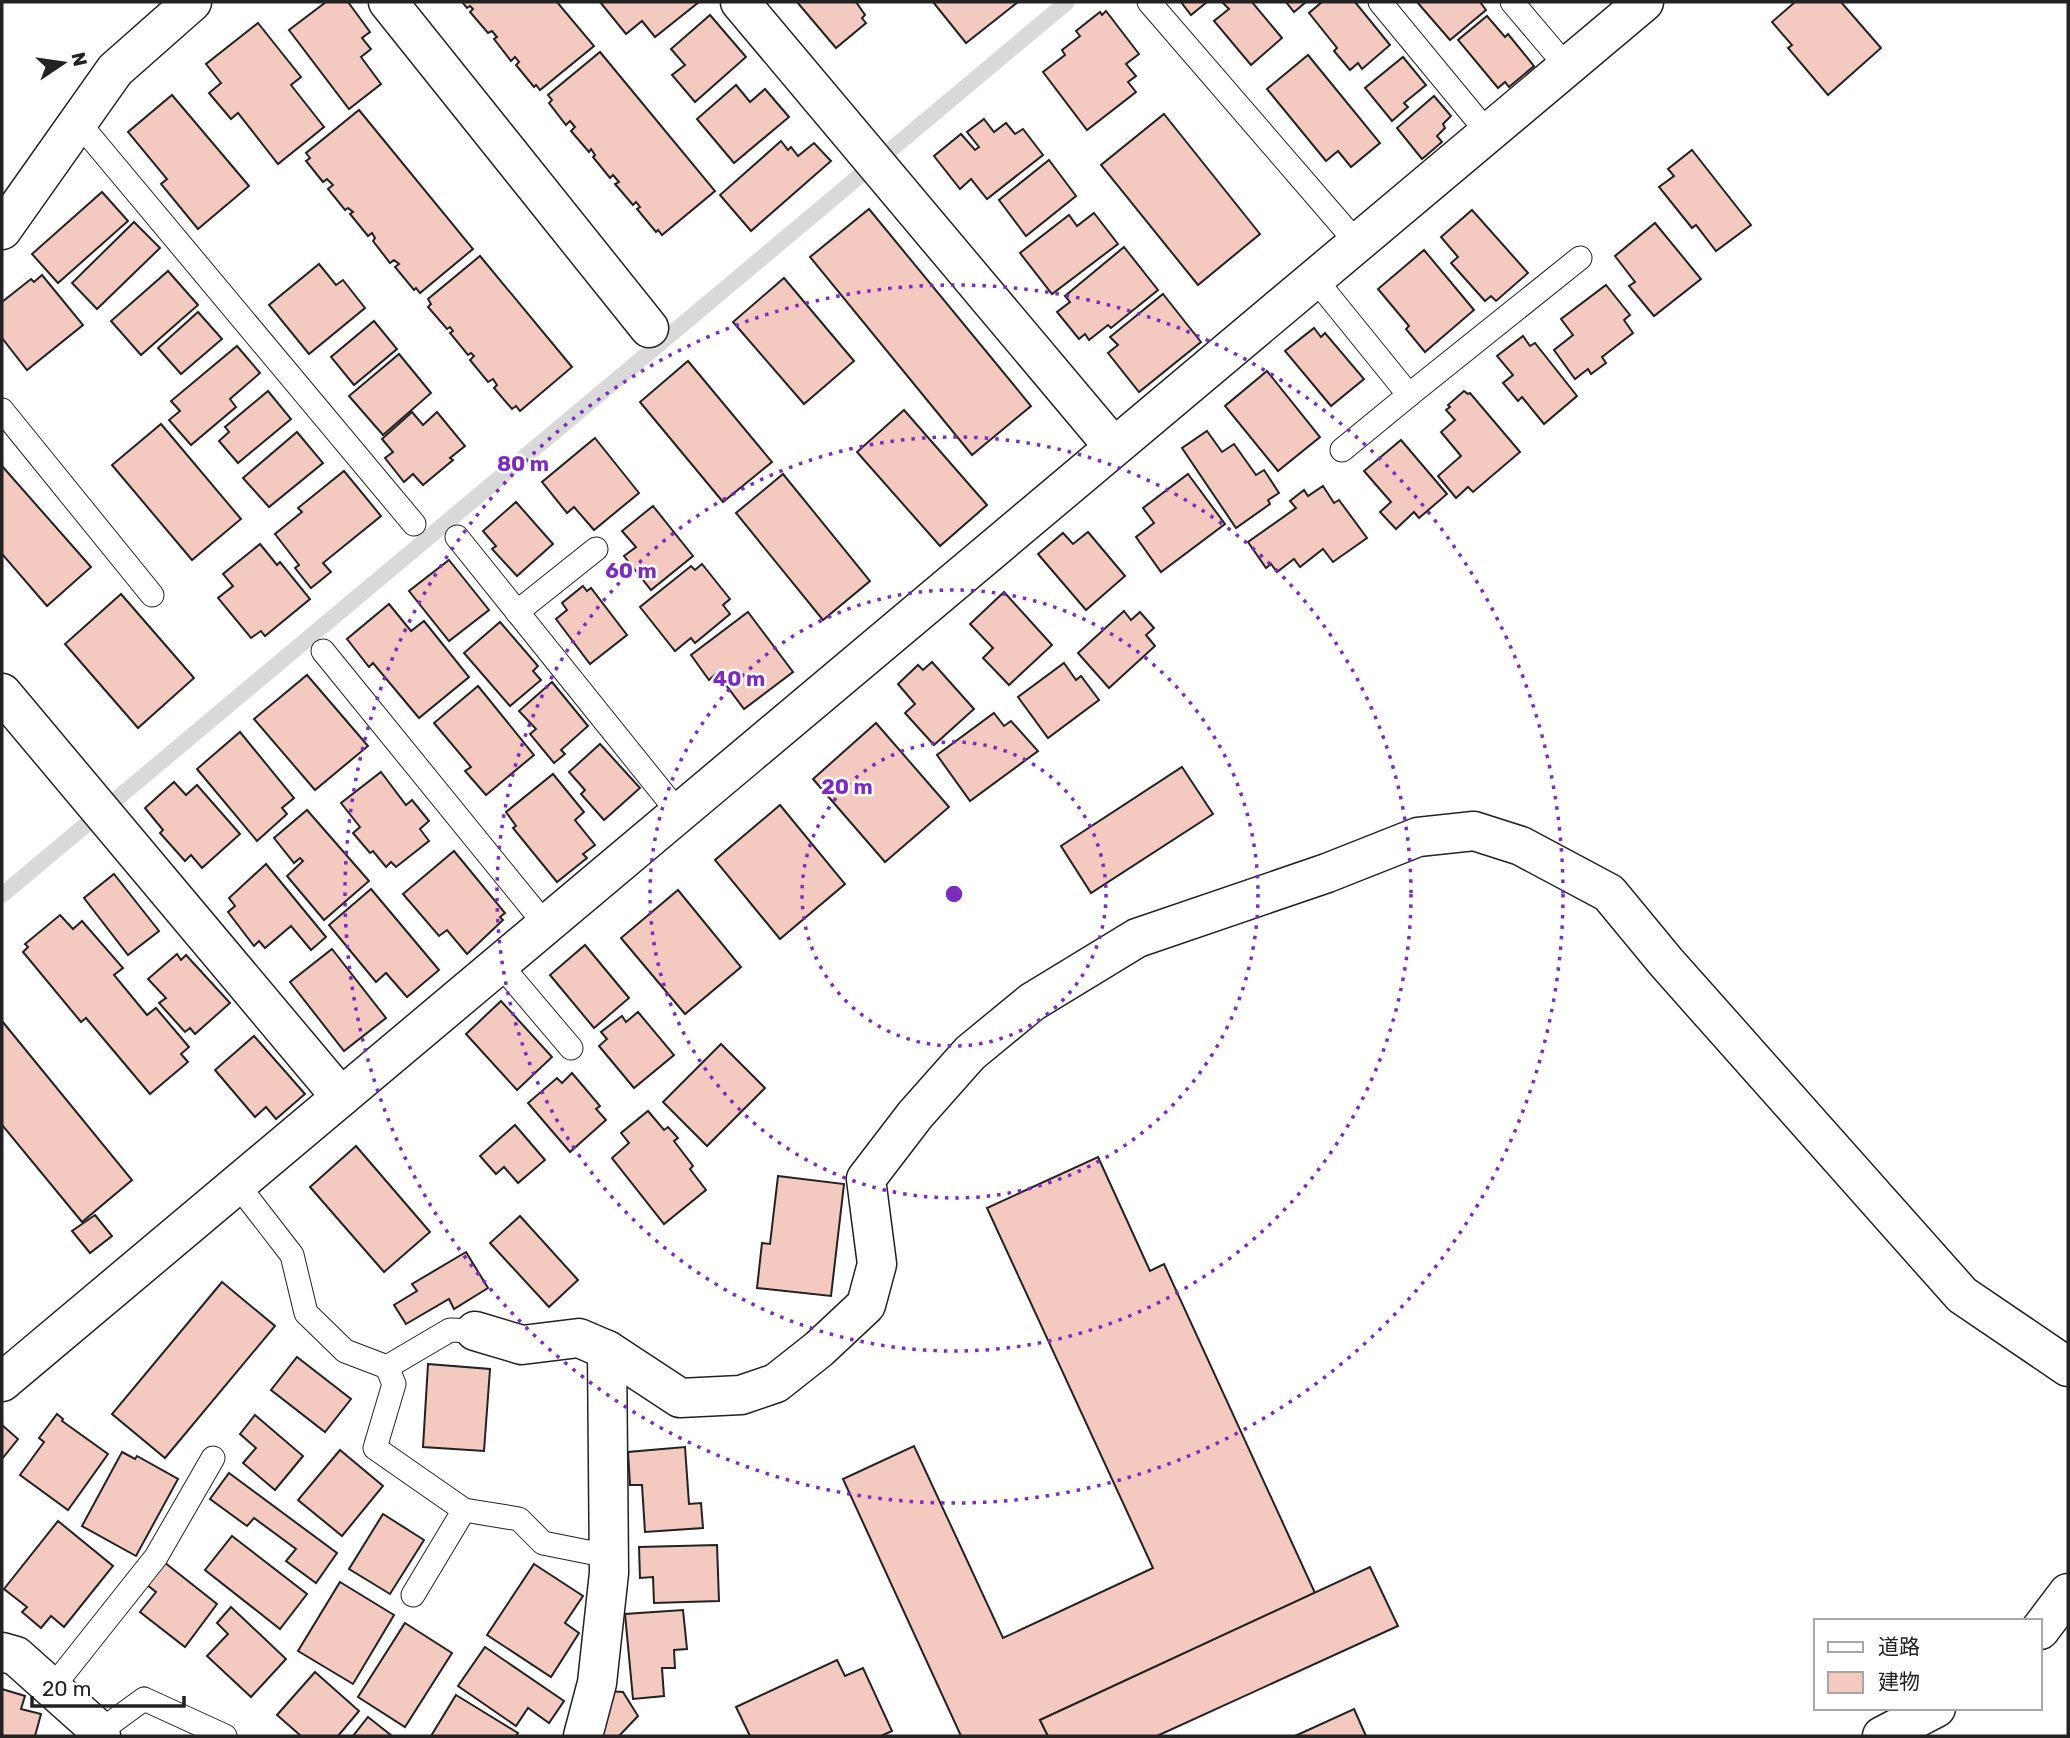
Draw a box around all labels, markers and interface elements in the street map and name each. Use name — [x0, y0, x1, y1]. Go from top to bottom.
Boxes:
north arrow — [28, 28, 98, 98]
text: N — [66, 50, 92, 69]
text: 80 m — [497, 451, 549, 476]
text: 60 m — [605, 558, 657, 583]
text: 40 m — [713, 666, 765, 691]
text: 20 m — [821, 774, 873, 799]
centre of rings — [942, 882, 966, 906]
legend — [1814, 1619, 2042, 1710]
text: 道路 — [1878, 1634, 1920, 1659]
scale bar — [32, 1664, 184, 1708]
text: 建物 — [1878, 1669, 1920, 1694]
text: 20 m — [42, 1676, 91, 1701]

